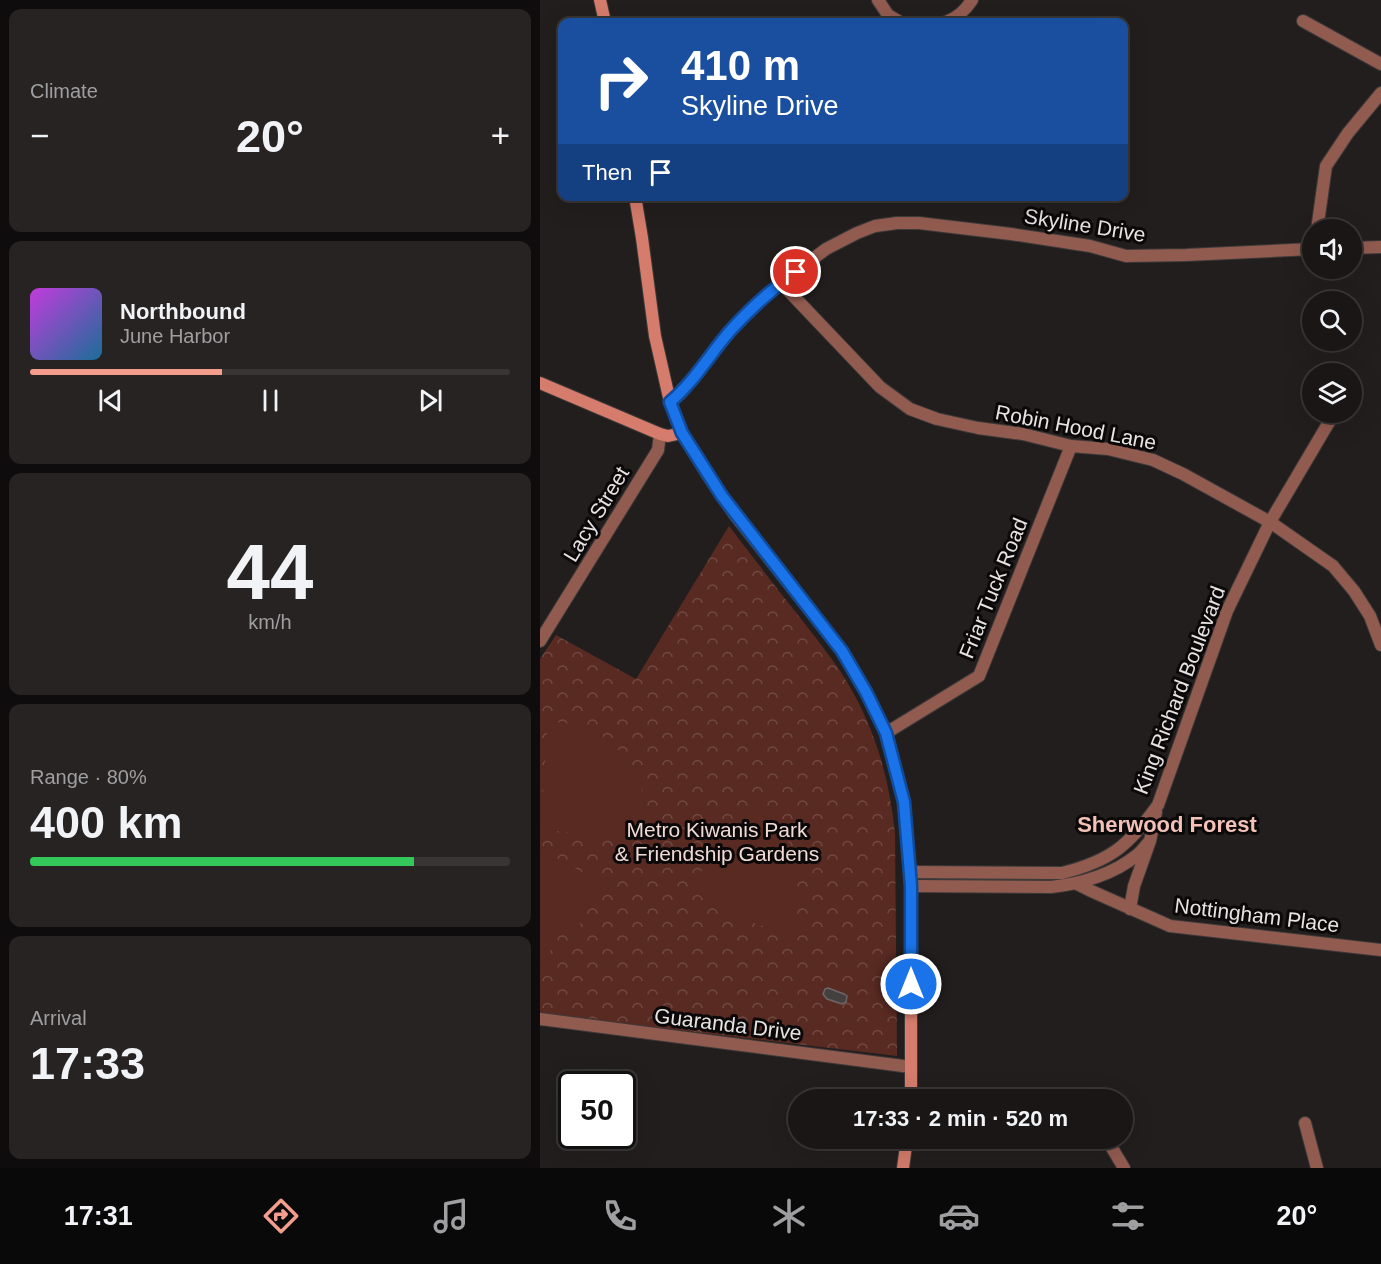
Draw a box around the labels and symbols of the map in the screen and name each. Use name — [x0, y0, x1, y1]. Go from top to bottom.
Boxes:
street label: Skyline Drive — [1023, 204, 1147, 246]
pin — [770, 246, 821, 297]
street label: Robin Hood Lane — [994, 400, 1158, 454]
street label: Lacy Street — [559, 462, 633, 565]
street label: Friar Tuck Road — [954, 514, 1032, 662]
street label: King Richard Boulevard — [1129, 583, 1229, 797]
district label: Sherwood Forest — [1077, 812, 1258, 837]
park label: Metro Kiwanis Park & Friendship Gardens — [615, 818, 819, 865]
street label: Nottingham Place — [1173, 893, 1341, 937]
position arrow — [879, 952, 943, 1016]
street label: Guaranda Drive — [653, 1004, 803, 1044]
speed limit sign: 50 — [558, 1071, 636, 1149]

